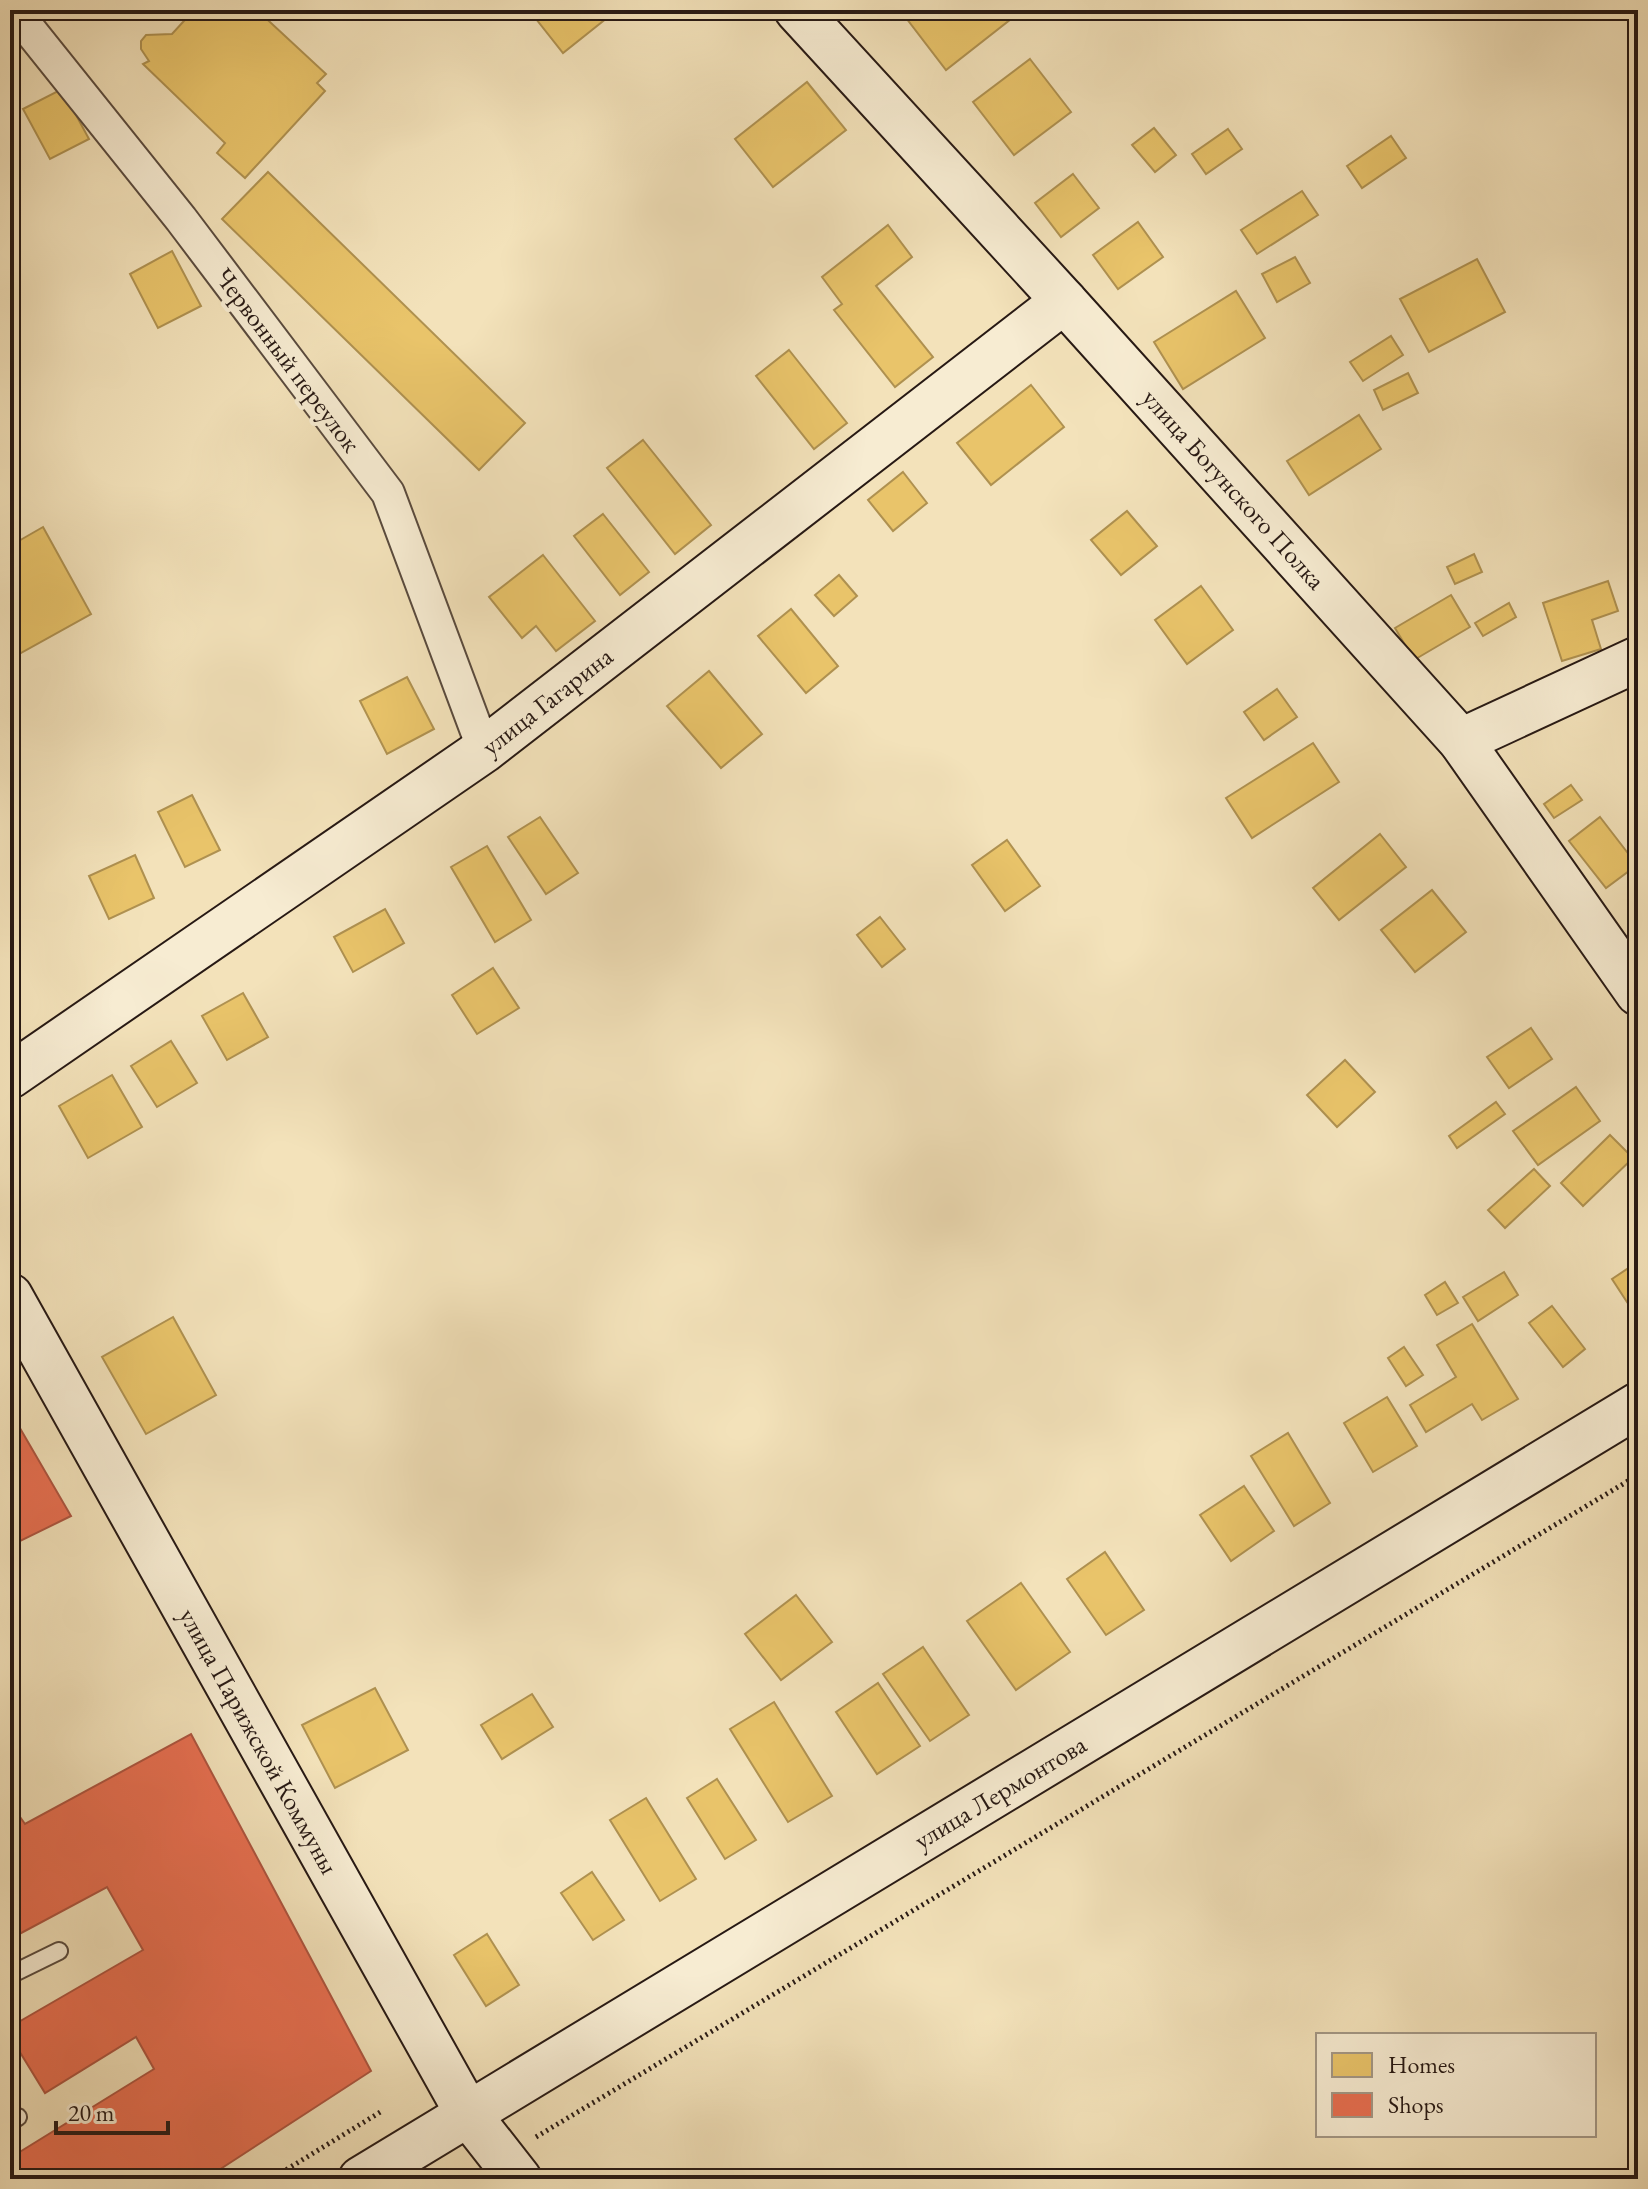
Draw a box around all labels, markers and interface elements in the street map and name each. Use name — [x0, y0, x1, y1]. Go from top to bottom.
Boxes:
street label: Червонный переулок — [207, 261, 369, 460]
street label: улица Богунского Полка — [1135, 381, 1334, 597]
street label: улица Гагарина — [474, 639, 620, 763]
street label: улица Парижской Коммуны — [172, 1602, 346, 1880]
street label: улица Лермонтова — [908, 1727, 1093, 1857]
legend — [1316, 2033, 1596, 2137]
text: Homes — [1388, 2049, 1455, 2080]
scale bar — [56, 2085, 168, 2135]
text: Shops — [1388, 2089, 1444, 2120]
text: 20 m — [68, 2097, 115, 2128]

